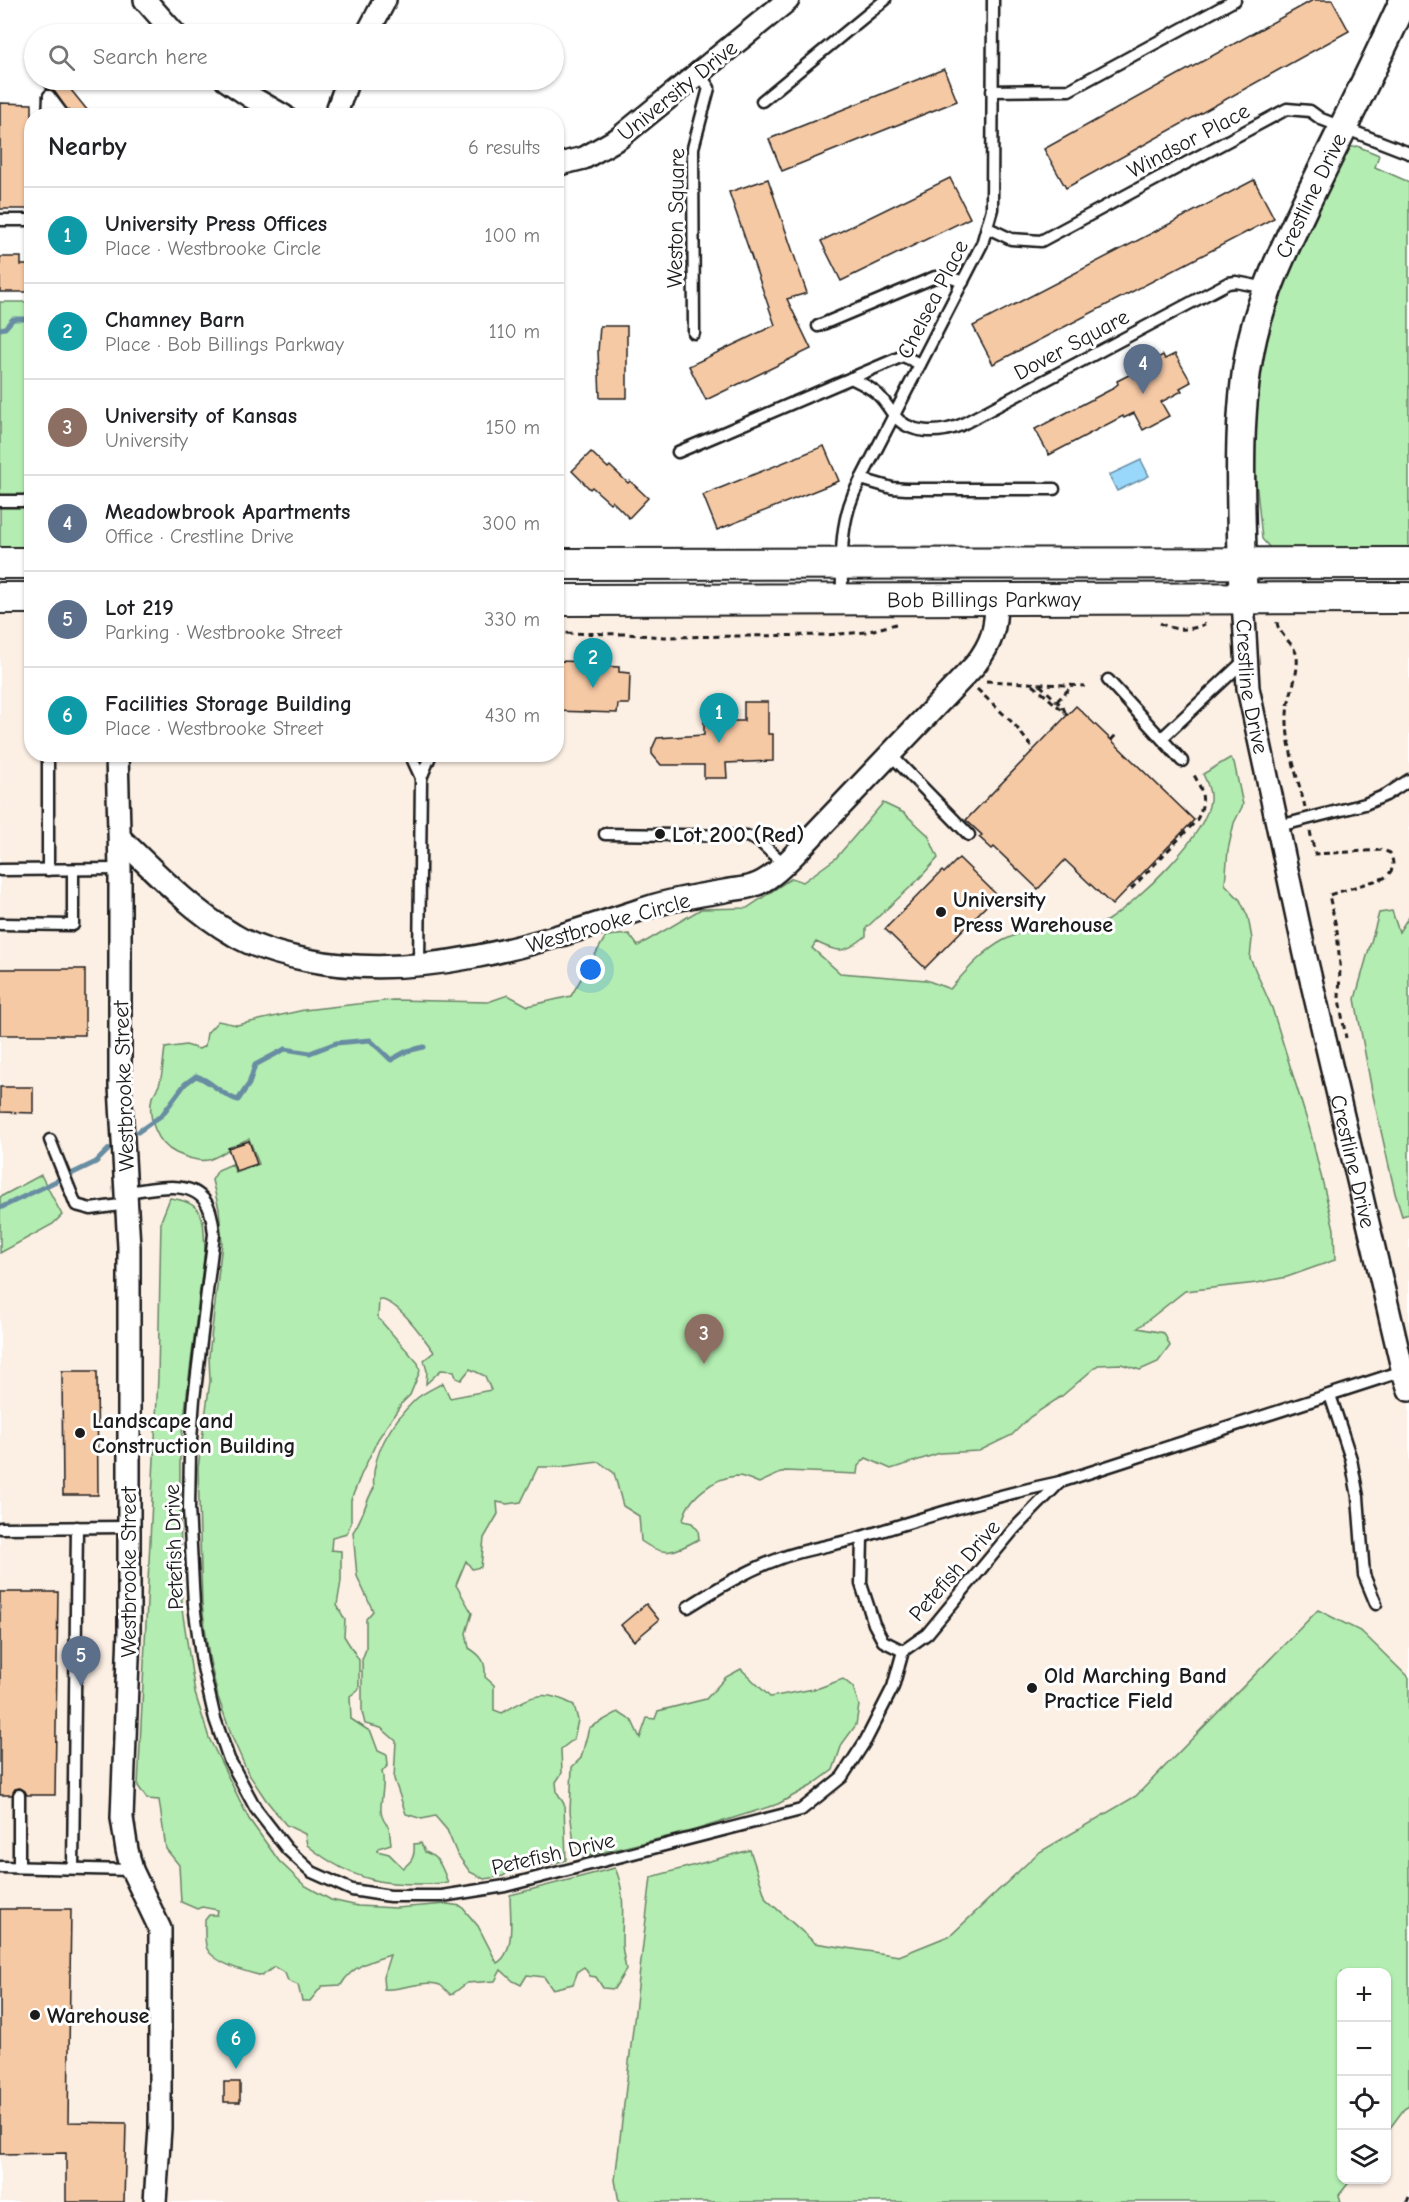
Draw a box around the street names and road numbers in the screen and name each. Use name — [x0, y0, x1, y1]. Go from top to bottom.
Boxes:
street label: University Drive — [613, 35, 742, 147]
street label: Windsor Place — [1123, 98, 1254, 184]
street label: Crestline Drive — [1270, 129, 1352, 263]
street label: Weston Square — [662, 148, 690, 288]
street label: Chelsea Place — [892, 236, 974, 363]
street label: Dover Square — [1010, 304, 1133, 386]
street label: Bob Billings Parkway — [887, 587, 1081, 613]
street label: Crestline Drive — [1230, 618, 1274, 756]
street label: Westbrooke Circle — [523, 887, 693, 959]
street label: Westbrooke Street — [108, 999, 140, 1172]
street label: Crestline Drive — [1324, 1092, 1381, 1231]
street label: Petefish Drive — [159, 1484, 189, 1610]
street label: Westbrooke Street — [116, 1486, 142, 1658]
street label: Petefish Drive — [904, 1515, 1006, 1627]
street label: Petefish Drive — [489, 1827, 617, 1881]

